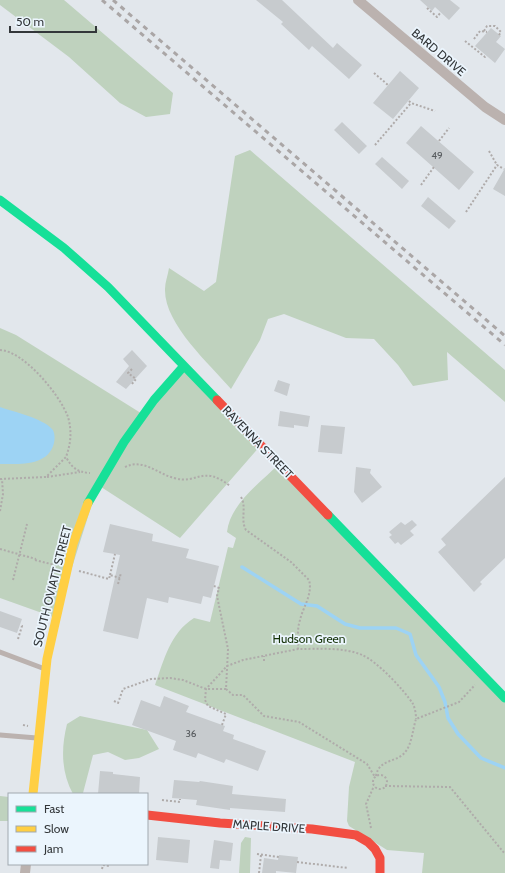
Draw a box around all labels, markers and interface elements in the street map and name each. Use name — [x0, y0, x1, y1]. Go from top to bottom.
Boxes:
scale bar — [10, 8, 96, 34]
text: 50 m — [16, 14, 44, 29]
street label: BARD DRIVE — [409, 25, 469, 79]
house number: 49 — [431, 149, 443, 162]
street label: RAVENNA STREET — [219, 402, 297, 482]
street label: SOUTH OVIATT STREET — [30, 523, 74, 648]
park label: Hudson Green — [273, 631, 346, 646]
house number: 36 — [185, 727, 197, 740]
legend — [8, 793, 148, 865]
text: Fast — [44, 801, 64, 816]
street label: MAPLE DRIVE — [232, 816, 306, 836]
text: Slow — [44, 821, 69, 836]
text: Jam — [43, 841, 63, 856]

